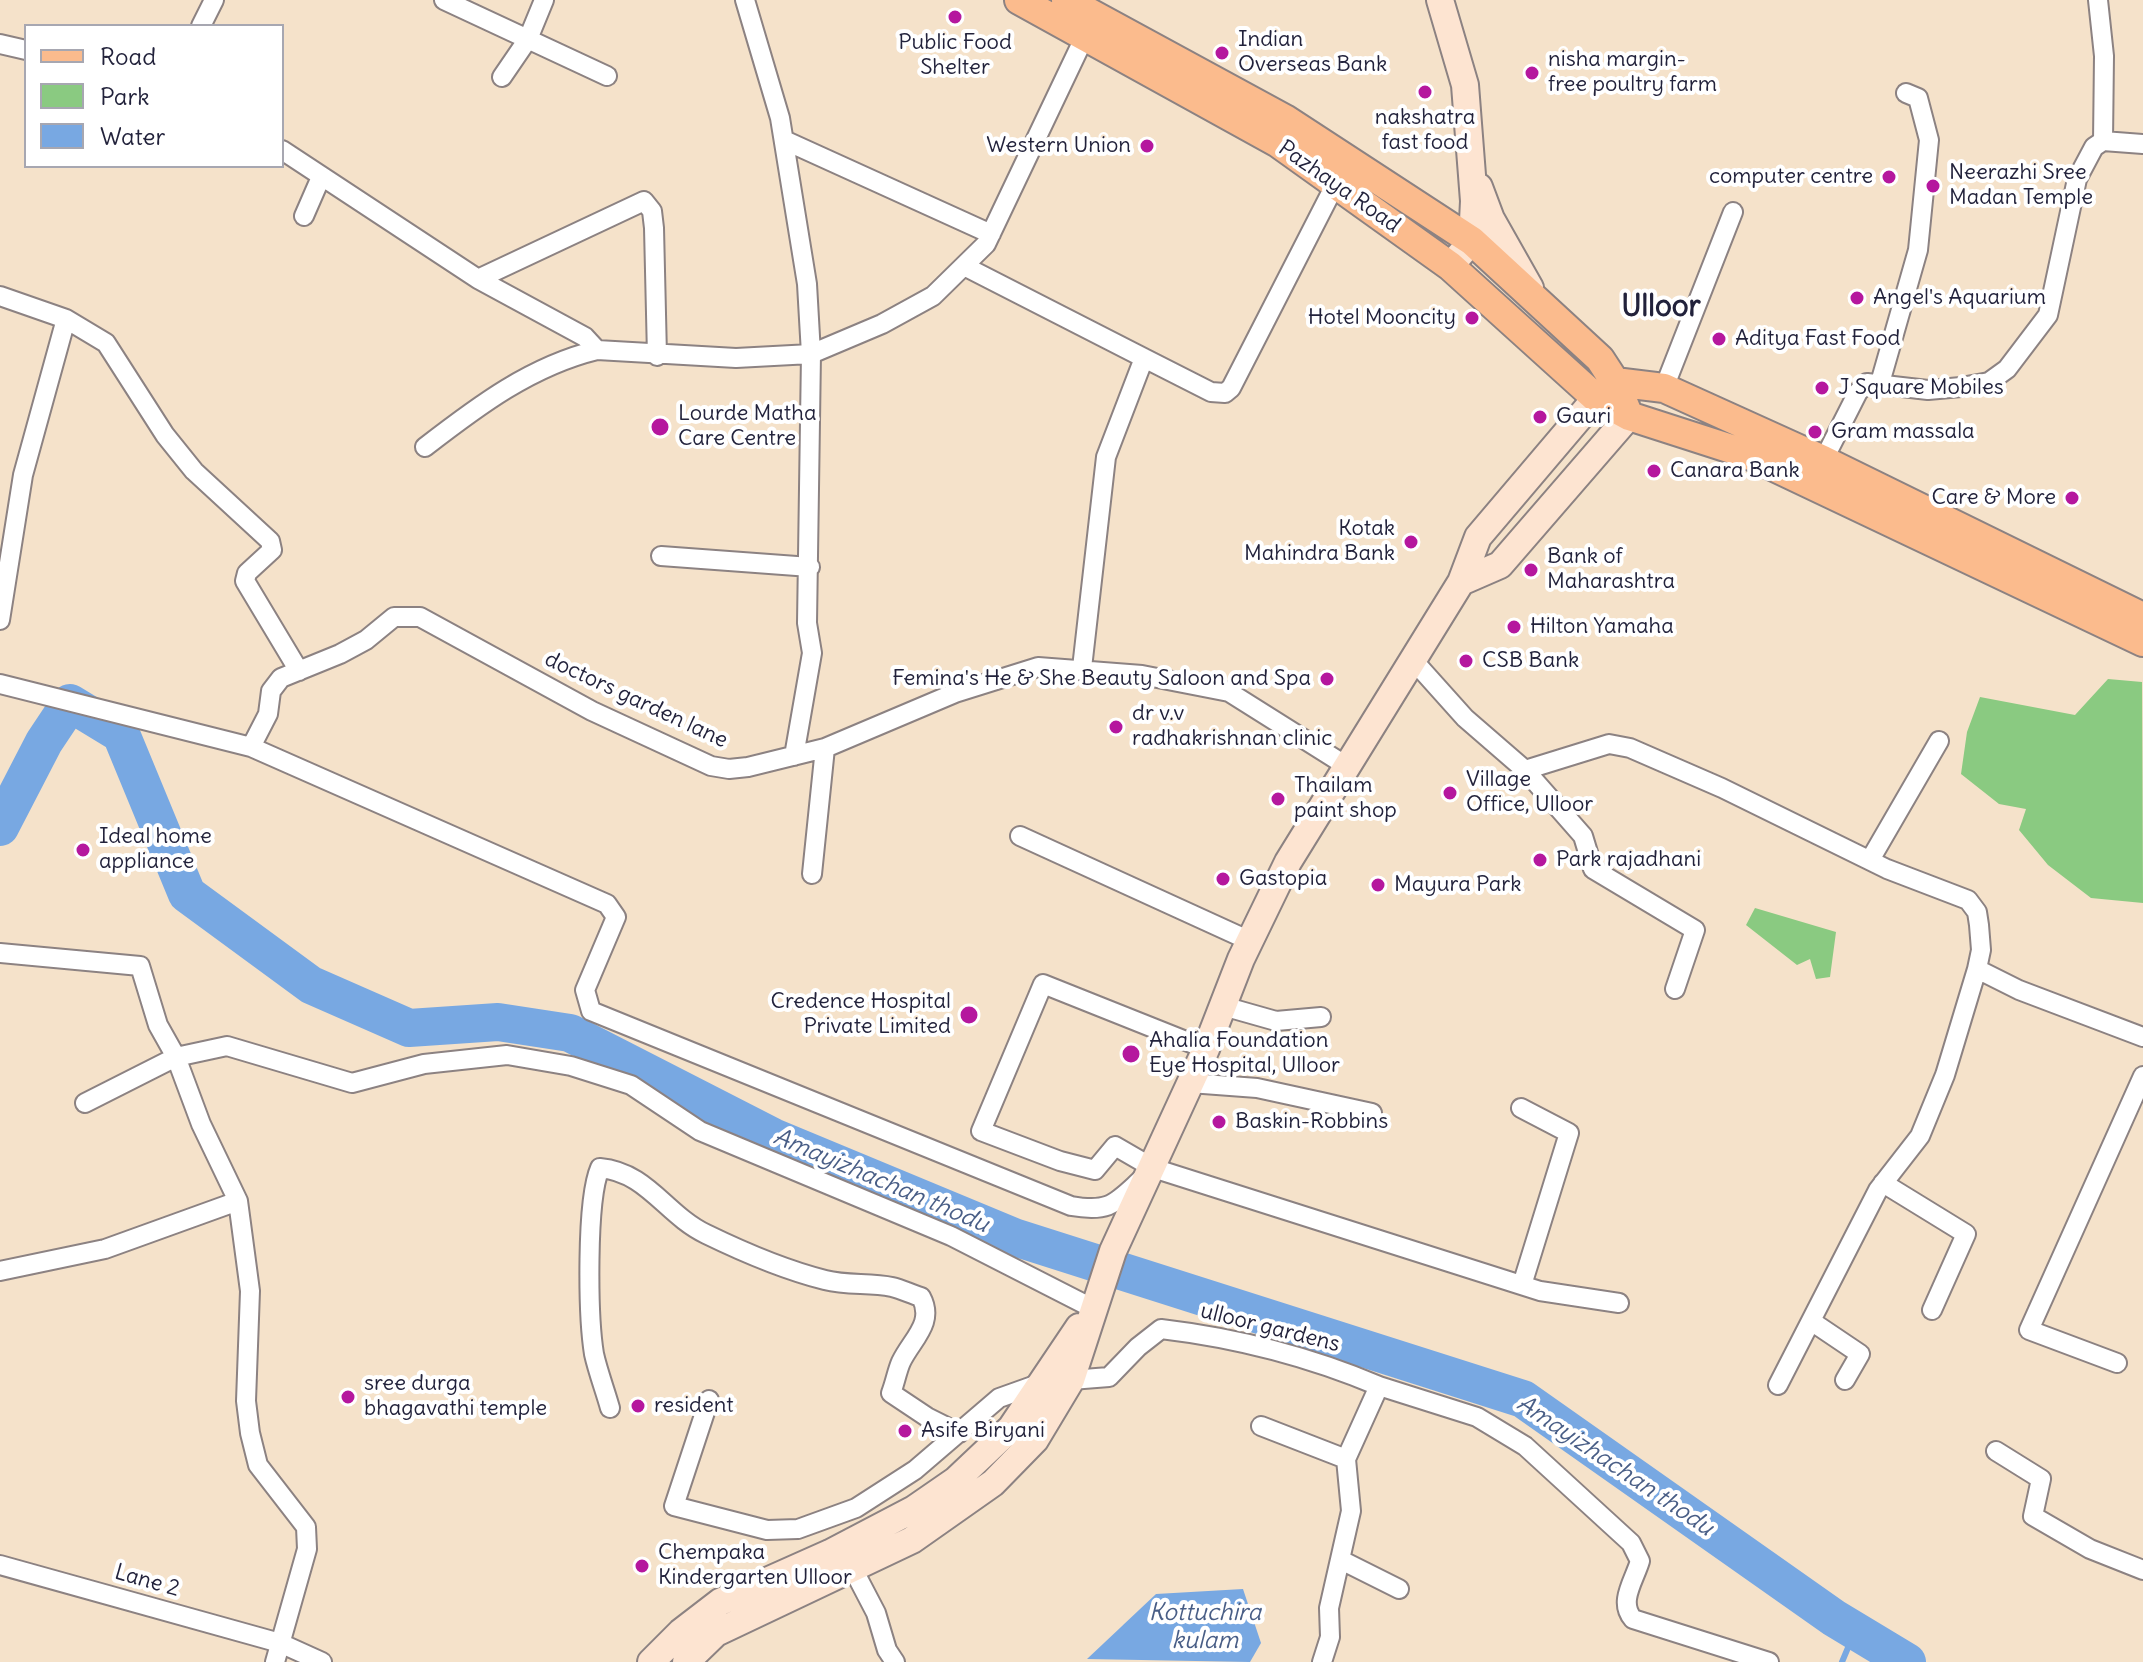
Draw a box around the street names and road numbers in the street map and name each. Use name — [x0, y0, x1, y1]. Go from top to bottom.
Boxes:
street label: Pazhaya Road — [1273, 135, 1405, 239]
street label: doctors garden lane — [540, 646, 732, 754]
street label: ulloor gardens — [1198, 1298, 1342, 1358]
street label: Lane 2 — [112, 1559, 182, 1603]

